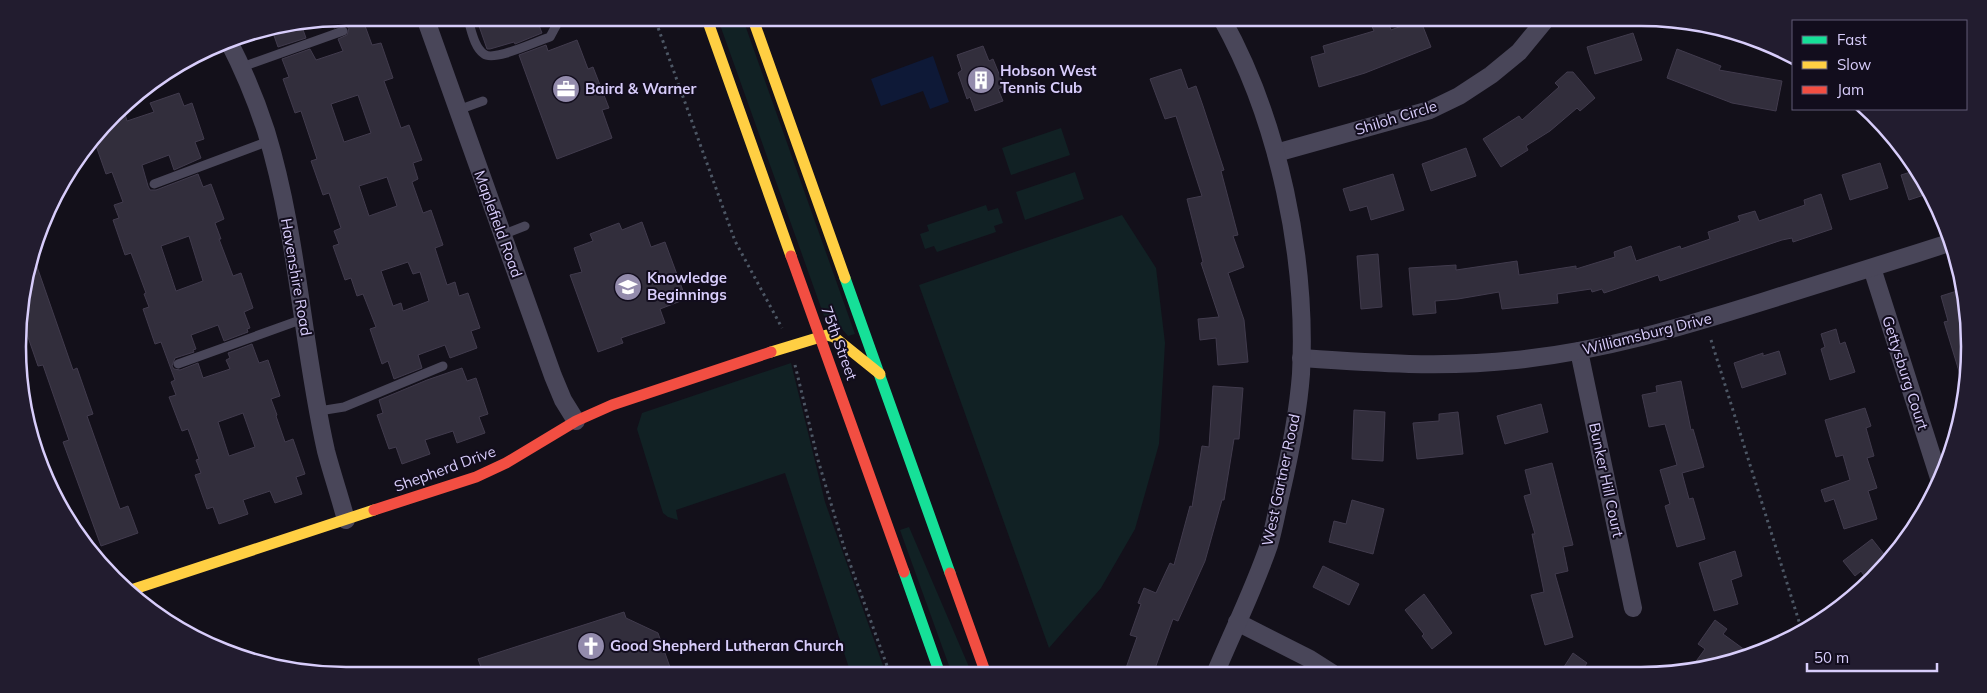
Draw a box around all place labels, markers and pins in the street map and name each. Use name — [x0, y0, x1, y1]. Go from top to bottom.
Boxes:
place label: Hobson West Tennis Club — [1000, 61, 1097, 97]
building icon: Hobson West Tennis Club — [966, 65, 996, 95]
office icon: Baird & Warner — [551, 74, 581, 104]
place label: Baird & Warner — [585, 79, 697, 98]
place label: Knowledge Beginnings — [647, 268, 727, 304]
school or university icon: Knowledge Beginnings — [613, 272, 643, 302]
church icon: Good Shepherd Lutheran Church — [576, 631, 606, 661]
place label: Good Shepherd Lutheran Church — [610, 636, 844, 655]

